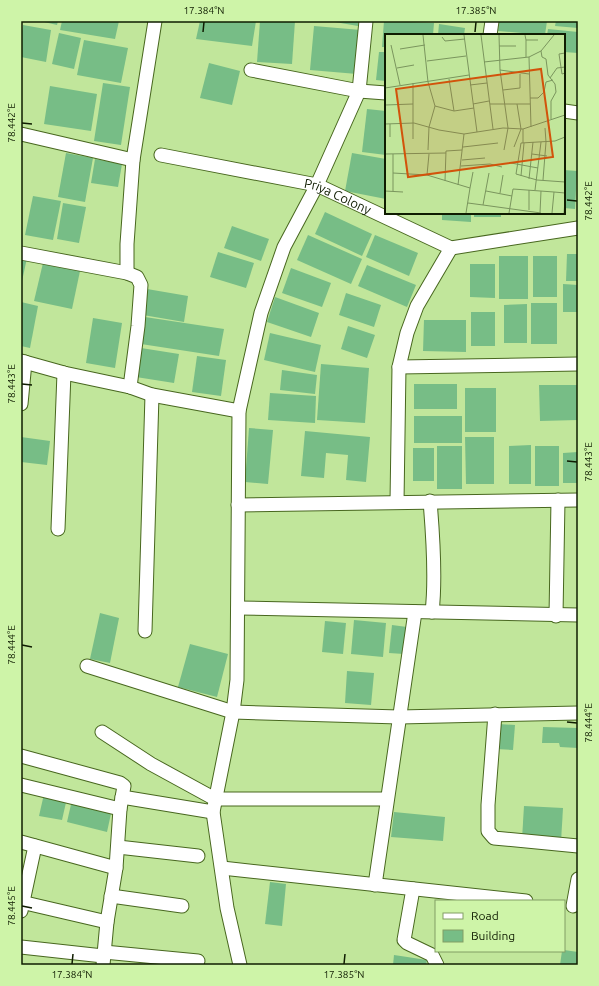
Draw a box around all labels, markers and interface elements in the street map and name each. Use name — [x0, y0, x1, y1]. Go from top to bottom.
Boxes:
text: 17.384°N — [183, 5, 225, 16]
text: 17.385°N — [455, 5, 497, 16]
inset map — [385, 34, 565, 214]
text: 78.442°E — [6, 103, 17, 143]
street label: Priya Colony — [303, 176, 373, 216]
text: 78.442°E — [583, 181, 594, 221]
text: 78.443°E — [6, 364, 17, 404]
text: 78.443°E — [583, 442, 594, 482]
text: 78.444°E — [6, 625, 17, 665]
text: 78.444°E — [583, 703, 594, 743]
text: 78.445°E — [6, 886, 17, 926]
legend — [435, 900, 565, 952]
text: Road — [471, 909, 499, 922]
text: Building — [471, 929, 515, 942]
text: 17.384°N — [51, 969, 93, 980]
text: 17.385°N — [323, 969, 365, 980]

